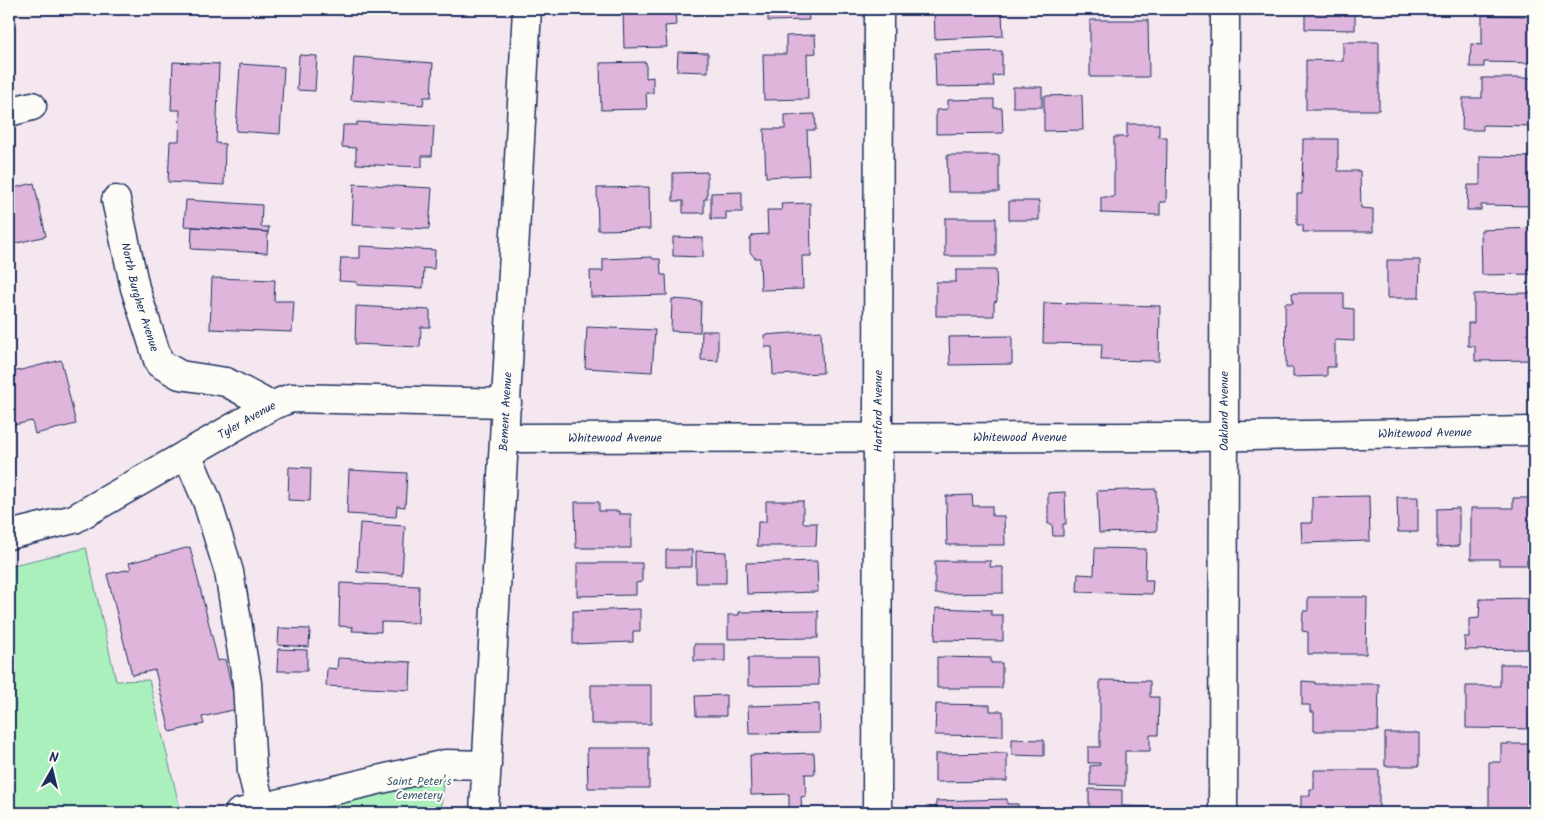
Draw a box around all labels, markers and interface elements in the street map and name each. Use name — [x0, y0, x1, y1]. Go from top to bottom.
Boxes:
street label: North Burgher Avenue — [115, 241, 164, 355]
street label: Hartford Avenue — [869, 369, 888, 452]
street label: Oakland Avenue — [1215, 370, 1234, 451]
street label: Bement Avenue — [494, 371, 518, 452]
street label: Tyler Avenue — [214, 396, 279, 445]
street label: Whitewood Avenue — [1378, 423, 1473, 444]
street label: Whitewood Avenue — [973, 428, 1068, 447]
street label: Whitewood Avenue — [568, 429, 663, 448]
north arrow — [28, 744, 78, 794]
text: N — [48, 747, 60, 770]
park label: Saint Peter’s Cemetery — [386, 772, 452, 805]

